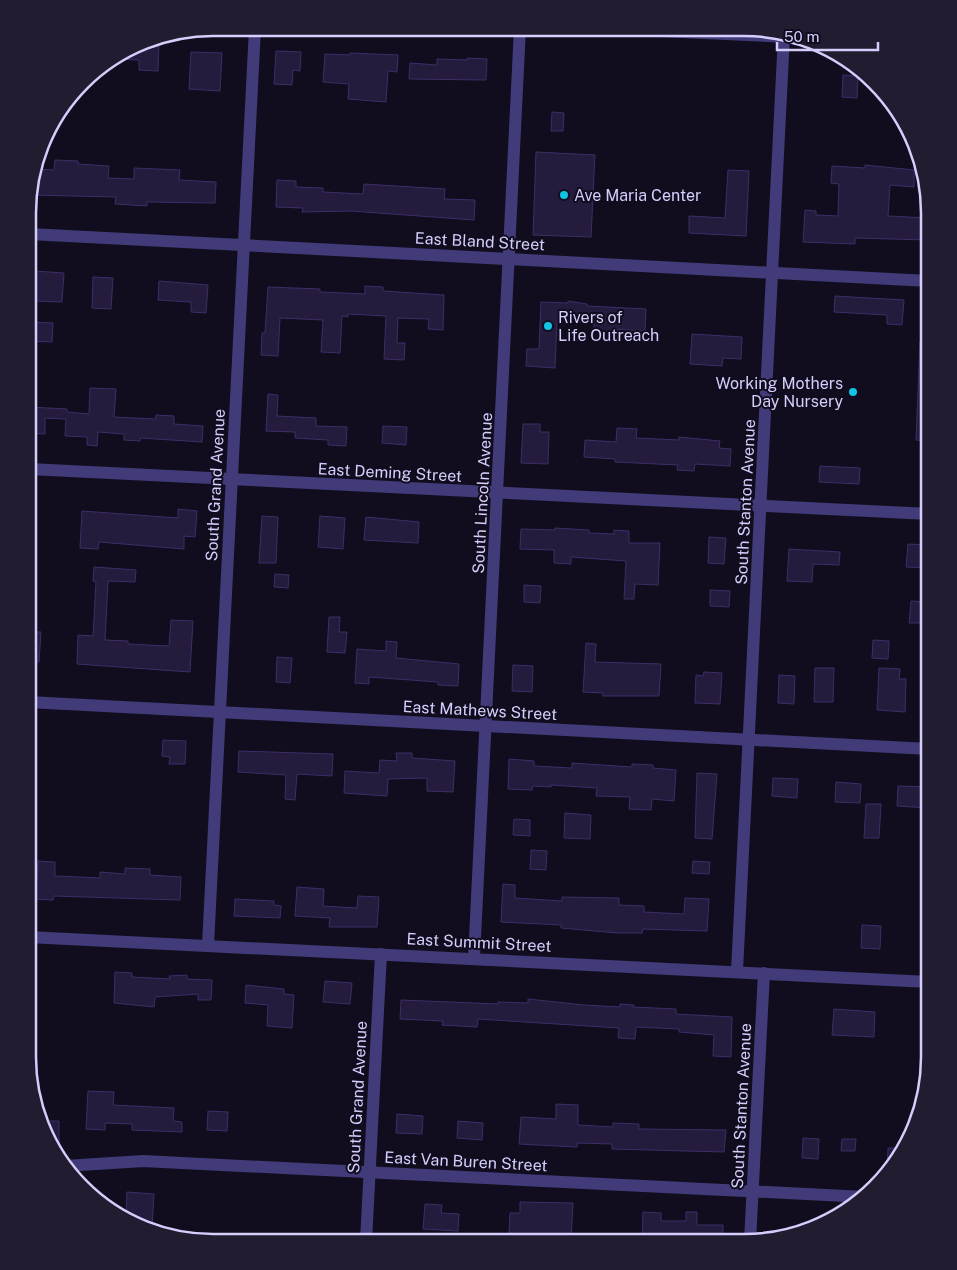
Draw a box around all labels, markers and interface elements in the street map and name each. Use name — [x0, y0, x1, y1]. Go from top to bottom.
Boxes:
scale bar — [777, 20, 878, 52]
text: 50 m — [784, 28, 819, 45]
place label: Ave Maria Center — [574, 186, 701, 205]
marker: Ave Maria Center — [558, 189, 570, 201]
street label: East Bland Street — [414, 229, 546, 254]
place label: Rivers of Life Outreach — [558, 308, 659, 345]
marker: Rivers of Life Outreach — [542, 320, 554, 332]
place label: Working Mothers Day Nursery — [715, 374, 843, 411]
marker: Working Mothers Day Nursery — [847, 386, 859, 398]
street label: South Grand Avenue — [202, 408, 229, 562]
street label: South Lincoln Avenue — [469, 412, 496, 574]
street label: South Stanton Avenue — [732, 419, 759, 585]
street label: East Deming Street — [317, 459, 463, 486]
street label: East Mathews Street — [402, 697, 558, 724]
street label: East Summit Street — [406, 929, 552, 956]
street label: South Grand Avenue — [344, 1020, 371, 1174]
street label: South Stanton Avenue — [728, 1023, 755, 1189]
street label: East Van Buren Street — [384, 1148, 548, 1175]

